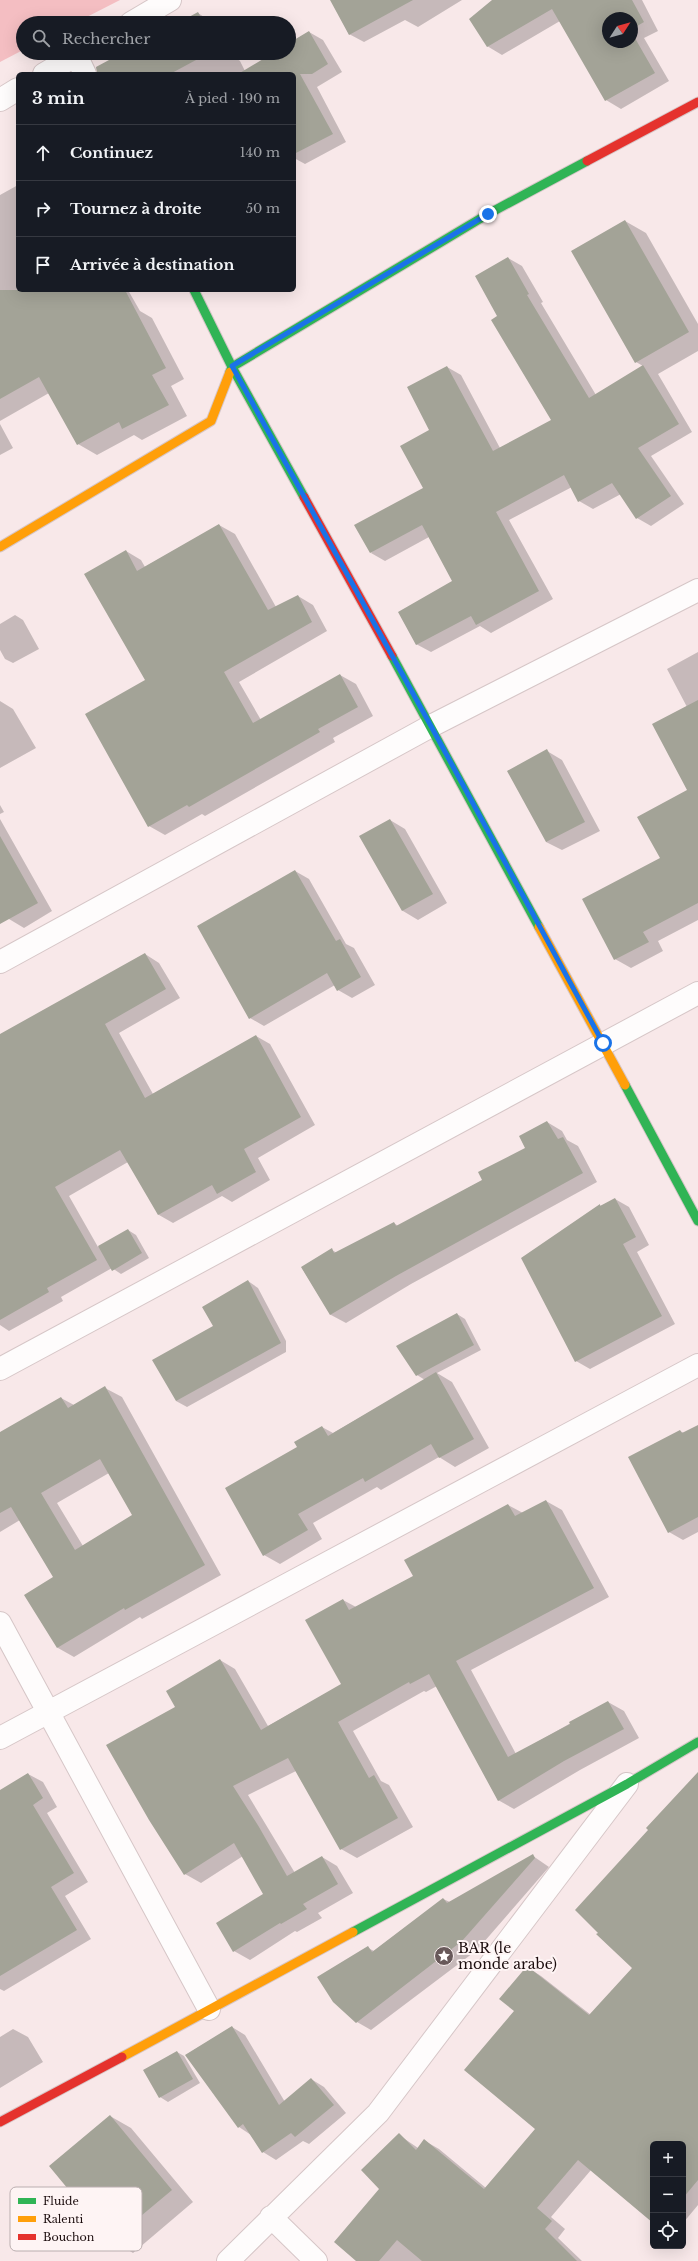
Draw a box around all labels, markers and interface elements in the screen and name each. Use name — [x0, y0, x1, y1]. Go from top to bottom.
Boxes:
north arrow — [602, 12, 638, 48]
search box — [16, 16, 296, 60]
icon: search — [30, 27, 52, 49]
text: Rechercher — [62, 29, 150, 48]
text: 3 min — [32, 88, 85, 109]
text: À pied · 190 m — [185, 90, 280, 107]
icon: ahead — [32, 142, 54, 164]
text: Continuez — [70, 143, 153, 162]
text: 140 m — [240, 144, 280, 161]
icon: right — [32, 198, 54, 220]
text: Tournez à droite — [70, 199, 202, 218]
text: 50 m — [246, 200, 280, 217]
route end — [479, 205, 497, 223]
icon: arrive — [32, 254, 54, 276]
text: Arrivée à destination — [70, 255, 234, 274]
route start — [594, 1034, 612, 1052]
place label: BAR (le monde arabe) — [458, 1939, 557, 1973]
place icon: BAR (le monde arabe) — [433, 1945, 455, 1967]
map controls — [650, 2141, 686, 2249]
button: + — [650, 2141, 686, 2177]
button: − — [650, 2177, 686, 2213]
legend — [10, 2187, 142, 2251]
text: Fluide — [43, 2194, 79, 2208]
text: Ralenti — [43, 2212, 83, 2226]
button: locate — [650, 2213, 686, 2249]
text: Bouchon — [43, 2230, 95, 2244]

